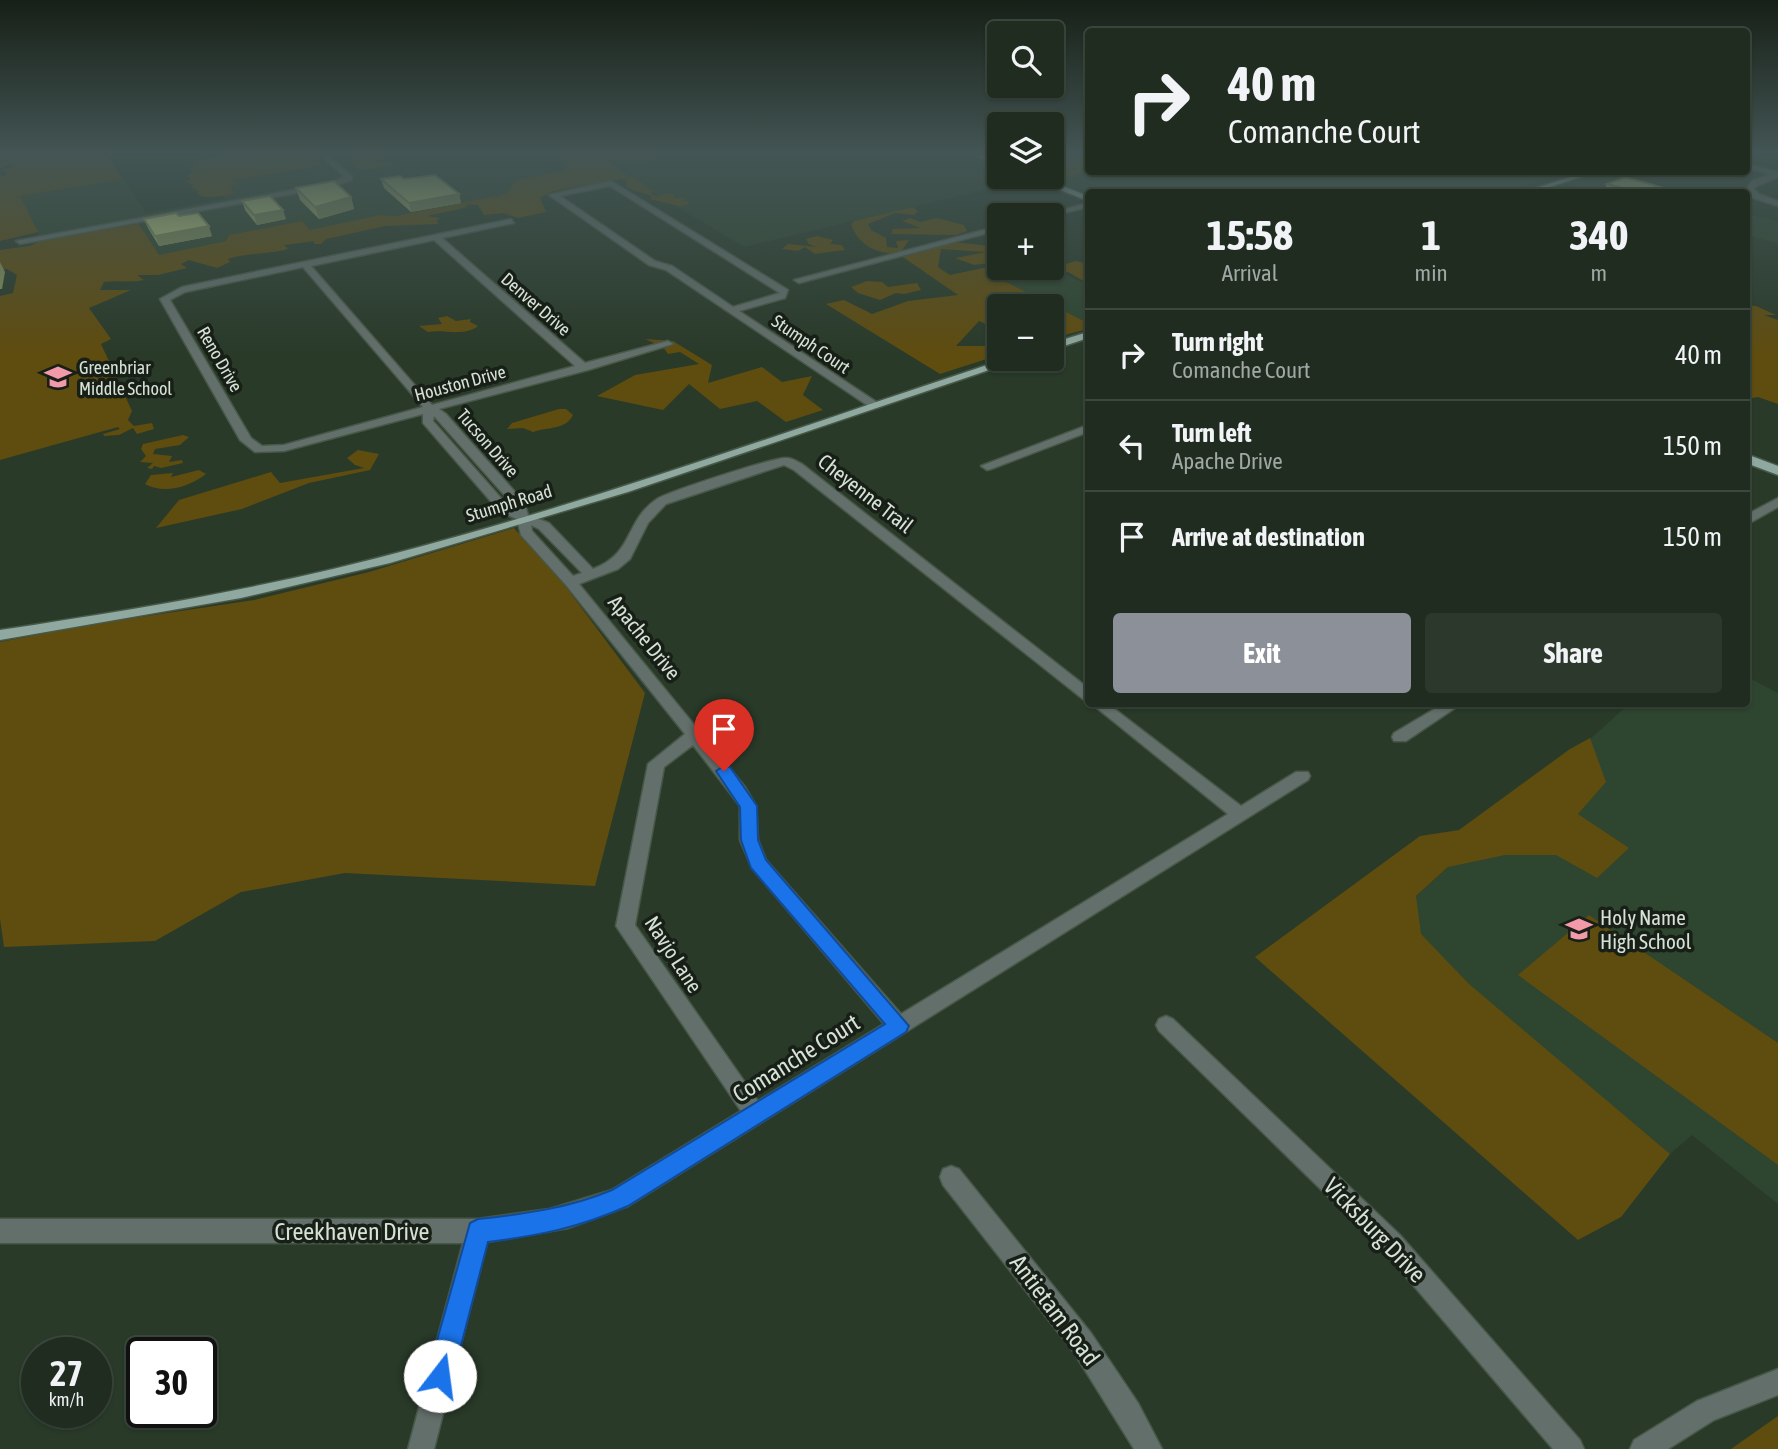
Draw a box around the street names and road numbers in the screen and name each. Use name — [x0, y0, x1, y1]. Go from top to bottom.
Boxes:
street label: Denver Drive — [497, 268, 575, 340]
street label: Stumph Court — [768, 310, 854, 378]
street label: Reno Drive — [193, 323, 247, 395]
street label: Houston Drive — [412, 361, 508, 405]
street label: Tucson Drive — [453, 405, 523, 481]
street label: Cheyenne Trail — [814, 449, 918, 538]
street label: Stumph Road — [464, 480, 554, 526]
street label: Apache Drive — [604, 590, 686, 684]
street label: Navjo Lane — [641, 911, 707, 997]
street label: Comanche Court — [728, 1008, 864, 1108]
street label: Vicksburg Drive — [1318, 1172, 1432, 1288]
street label: Creekhaven Drive — [275, 1218, 429, 1245]
street label: Antietam Road — [1005, 1249, 1105, 1371]

